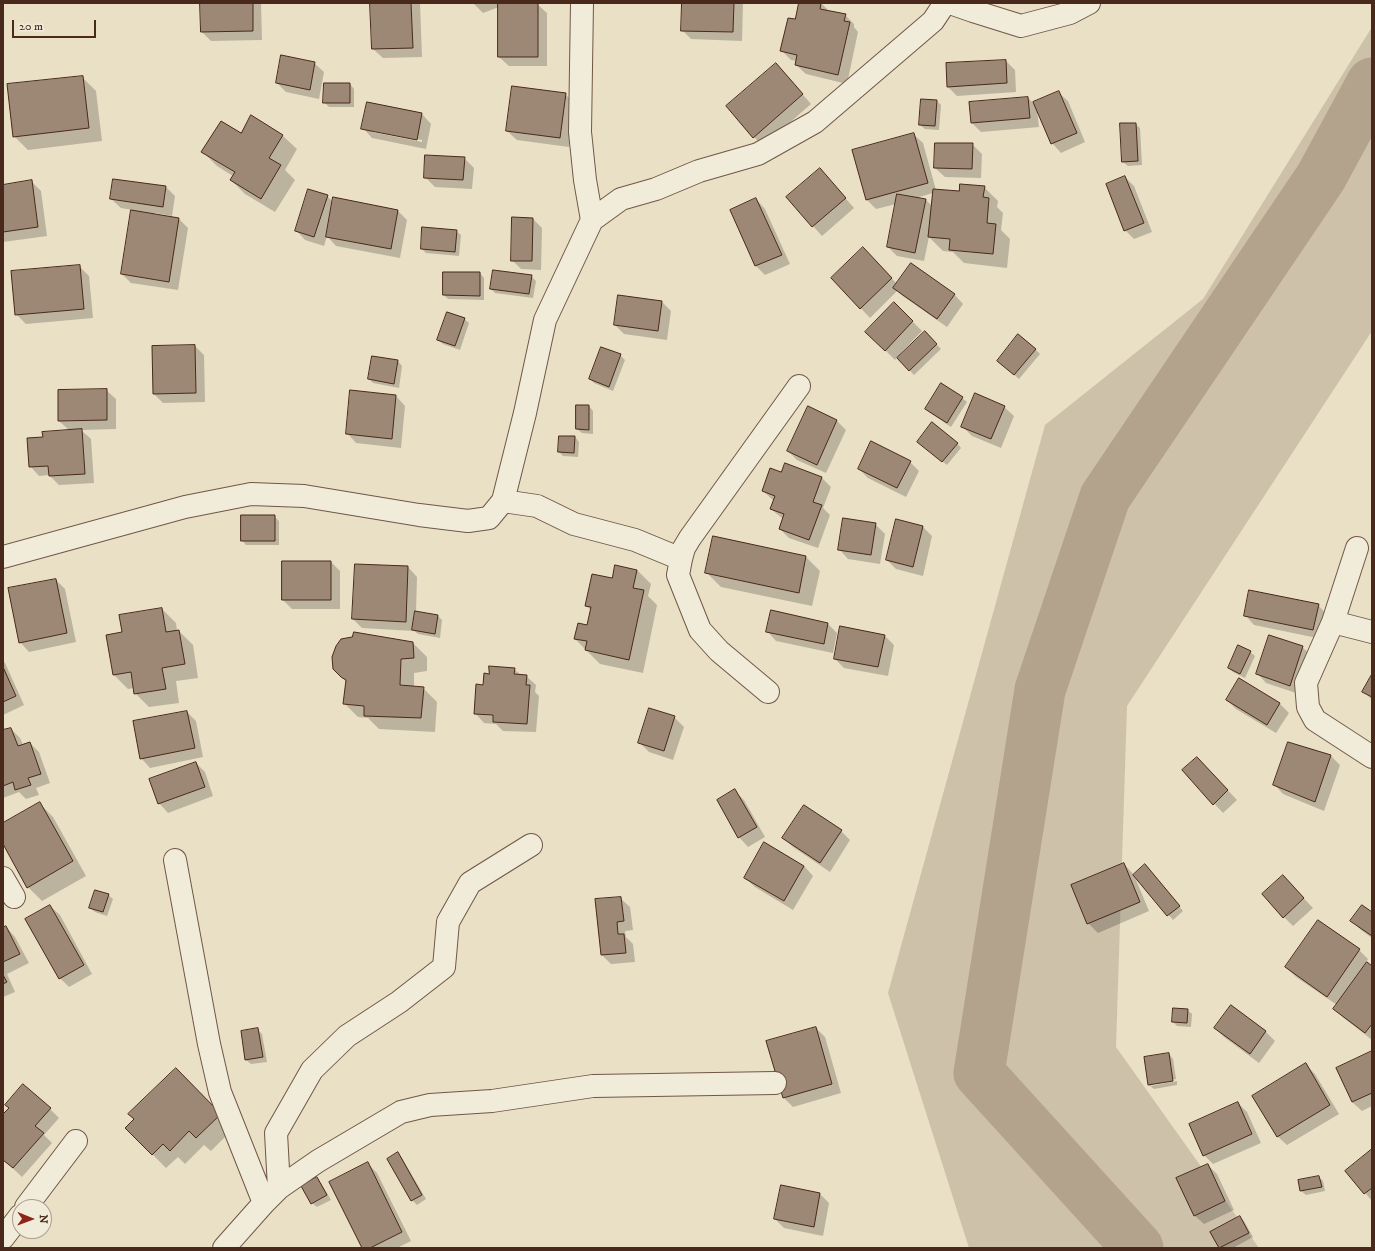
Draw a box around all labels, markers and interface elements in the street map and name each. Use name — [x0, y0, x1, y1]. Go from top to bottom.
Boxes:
scale bar — [14, 12, 98, 38]
text: 20 m — [19, 19, 43, 34]
north arrow — [12, 1199, 52, 1239]
text: N — [36, 1215, 50, 1224]

